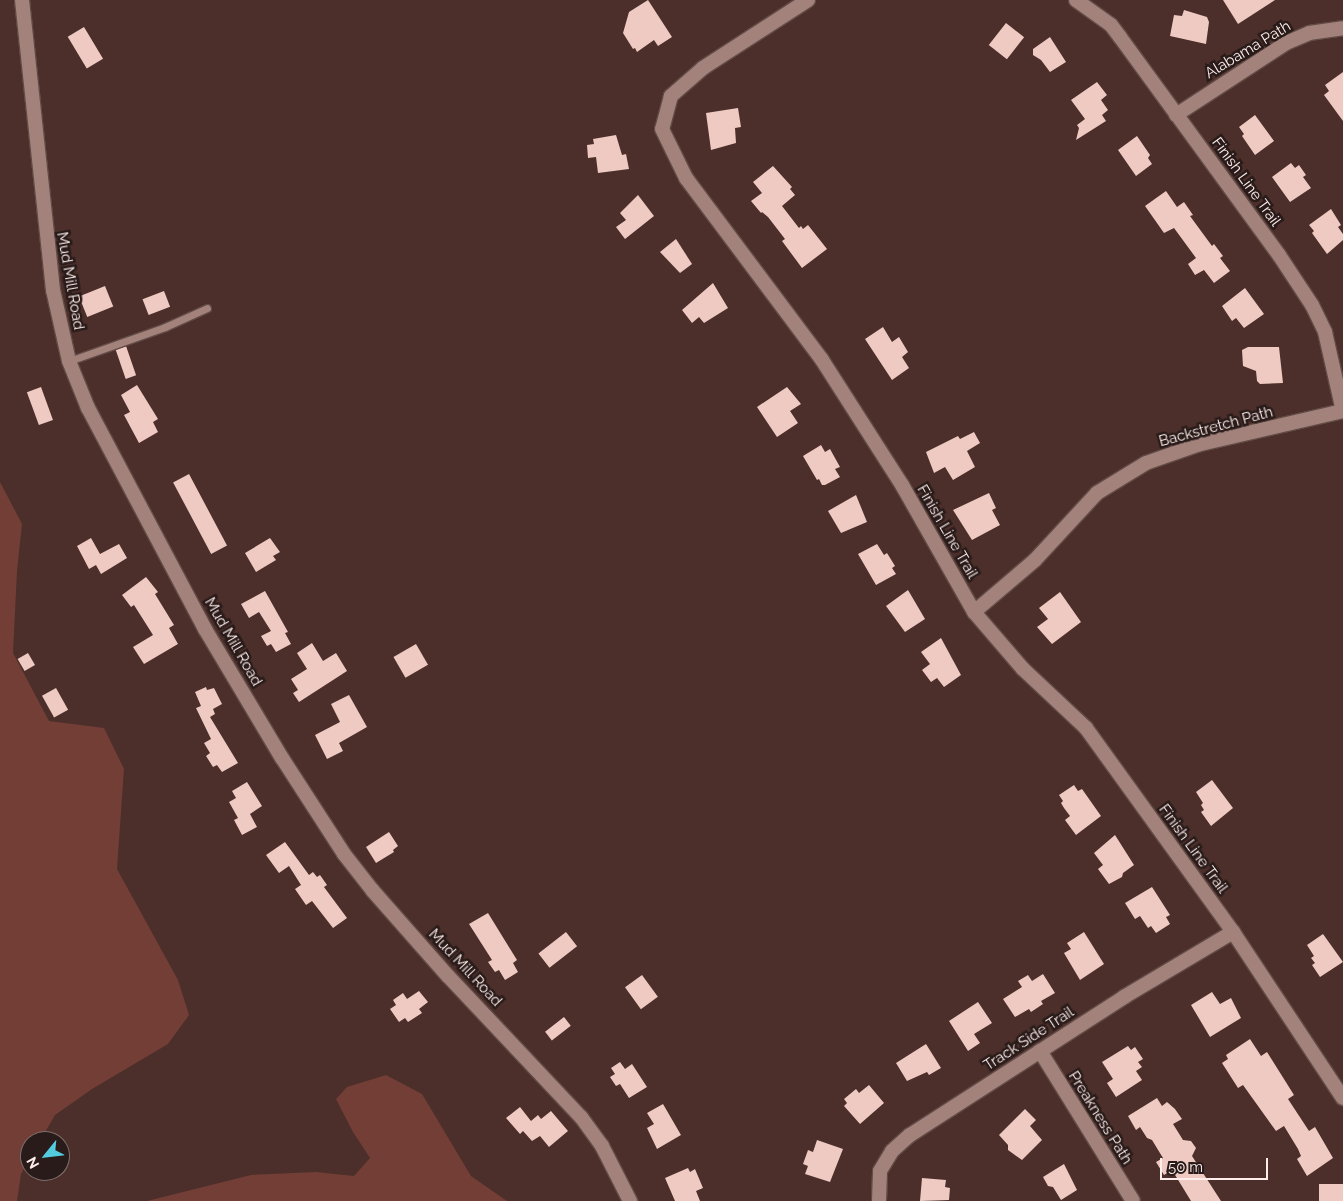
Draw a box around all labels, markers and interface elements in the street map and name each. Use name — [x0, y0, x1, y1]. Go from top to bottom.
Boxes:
street label: Alabama Path — [1202, 17, 1294, 83]
street label: Finish Line Trail — [1208, 134, 1284, 230]
street label: Mud Mill Road — [52, 230, 88, 332]
street label: Backstretch Path — [1157, 403, 1275, 451]
street label: Finish Line Trail — [913, 482, 981, 582]
street label: Mud Mill Road — [200, 594, 266, 690]
street label: Finish Line Trail — [1155, 801, 1231, 897]
street label: Mud Mill Road — [424, 925, 506, 1011]
street label: Track Side Trail — [980, 1003, 1078, 1075]
street label: Preakness Path — [1064, 1068, 1136, 1168]
north arrow — [20, 1131, 70, 1181]
scale bar — [1163, 1148, 1270, 1180]
text: N — [23, 1154, 42, 1171]
text: 50 m — [1168, 1158, 1203, 1176]

